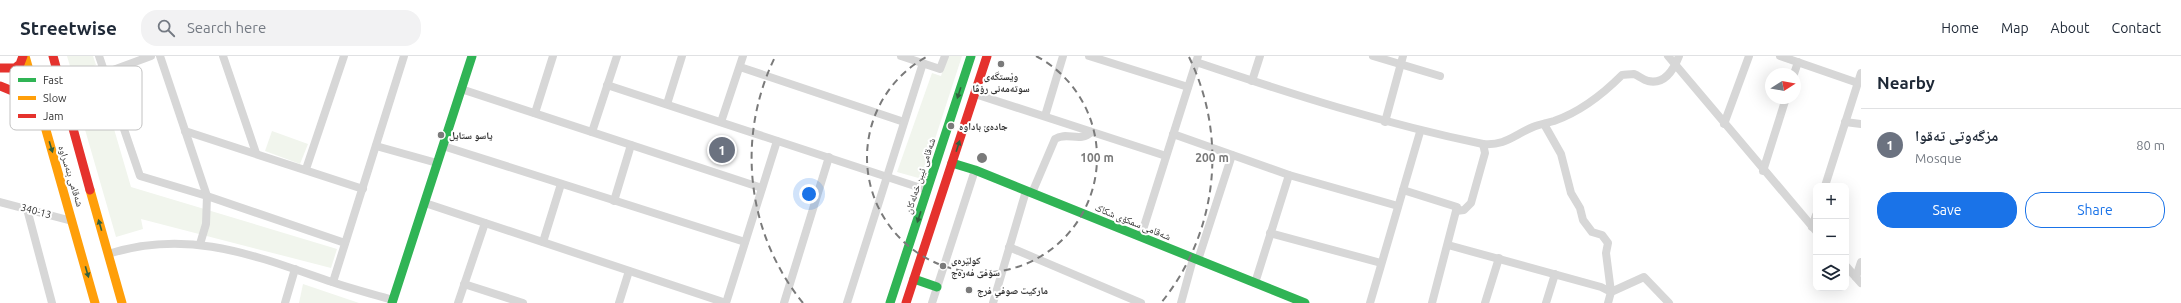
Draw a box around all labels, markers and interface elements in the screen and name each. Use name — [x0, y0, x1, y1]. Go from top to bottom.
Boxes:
search box — [141, 10, 421, 46]
text: Streetwise — [20, 17, 117, 39]
icon: search — [155, 17, 177, 39]
text: Search here — [187, 19, 266, 36]
text: Home — [1941, 20, 1979, 36]
text: Map — [2001, 20, 2029, 36]
text: About — [2051, 20, 2090, 36]
text: Contact — [2112, 20, 2161, 36]
marker: وێستگەی سوتەمەنی رۆڤا — [996, 59, 1006, 69]
legend — [10, 66, 142, 130]
north arrow — [1765, 68, 1801, 104]
place label: وێستگەی سوتەمەنی رۆڤا — [972, 71, 1030, 95]
text: Nearby — [1877, 73, 1935, 92]
text: Fast — [43, 74, 64, 86]
one-way arrow — [956, 87, 962, 99]
text: Slow — [43, 92, 67, 104]
text: Jam — [43, 110, 64, 122]
marker: جادەێ باداوە — [946, 121, 956, 131]
place label: جادەێ باداوە — [959, 121, 1008, 133]
text: مزگەوتی تەقوا — [1915, 127, 1998, 144]
marker: ياسو ستايل — [436, 130, 446, 140]
place label: ياسو ستايل — [449, 130, 493, 142]
pin: 1 — [709, 135, 735, 165]
street label: شەقامی ئیبن خەلەکان — [903, 136, 939, 216]
text: 1 — [1886, 138, 1894, 152]
text: 80 m — [2136, 138, 2165, 152]
one-way arrow — [955, 140, 961, 152]
one-way arrow — [48, 142, 54, 154]
street label: شەقامی بنەسراوە — [56, 144, 86, 209]
centre of rings — [975, 151, 989, 165]
text: 100 m — [1080, 151, 1114, 164]
text: 200 m — [1195, 151, 1229, 164]
text: Mosque — [1915, 151, 1962, 165]
map controls — [1813, 183, 1849, 291]
button: + — [1813, 183, 1849, 219]
your location — [799, 184, 819, 204]
button: Save — [1877, 192, 2017, 228]
button: Share — [2025, 192, 2165, 228]
street label: 340-13 — [20, 202, 52, 220]
street label: شەقامی سمکۆی شکاک — [1093, 202, 1173, 243]
one-way arrow — [915, 211, 921, 223]
one-way arrow — [97, 219, 103, 231]
button: − — [1813, 219, 1849, 255]
place label: کولێرەی سۆفی فەرەج — [951, 255, 1000, 280]
button: layers — [1813, 255, 1849, 291]
marker: کولێرەی سۆفی فەرەج — [938, 261, 948, 271]
one-way arrow — [84, 267, 90, 279]
marker: ماركيت صوفي فرج — [964, 285, 974, 295]
place label: ماركيت صوفي فرج — [977, 285, 1048, 298]

